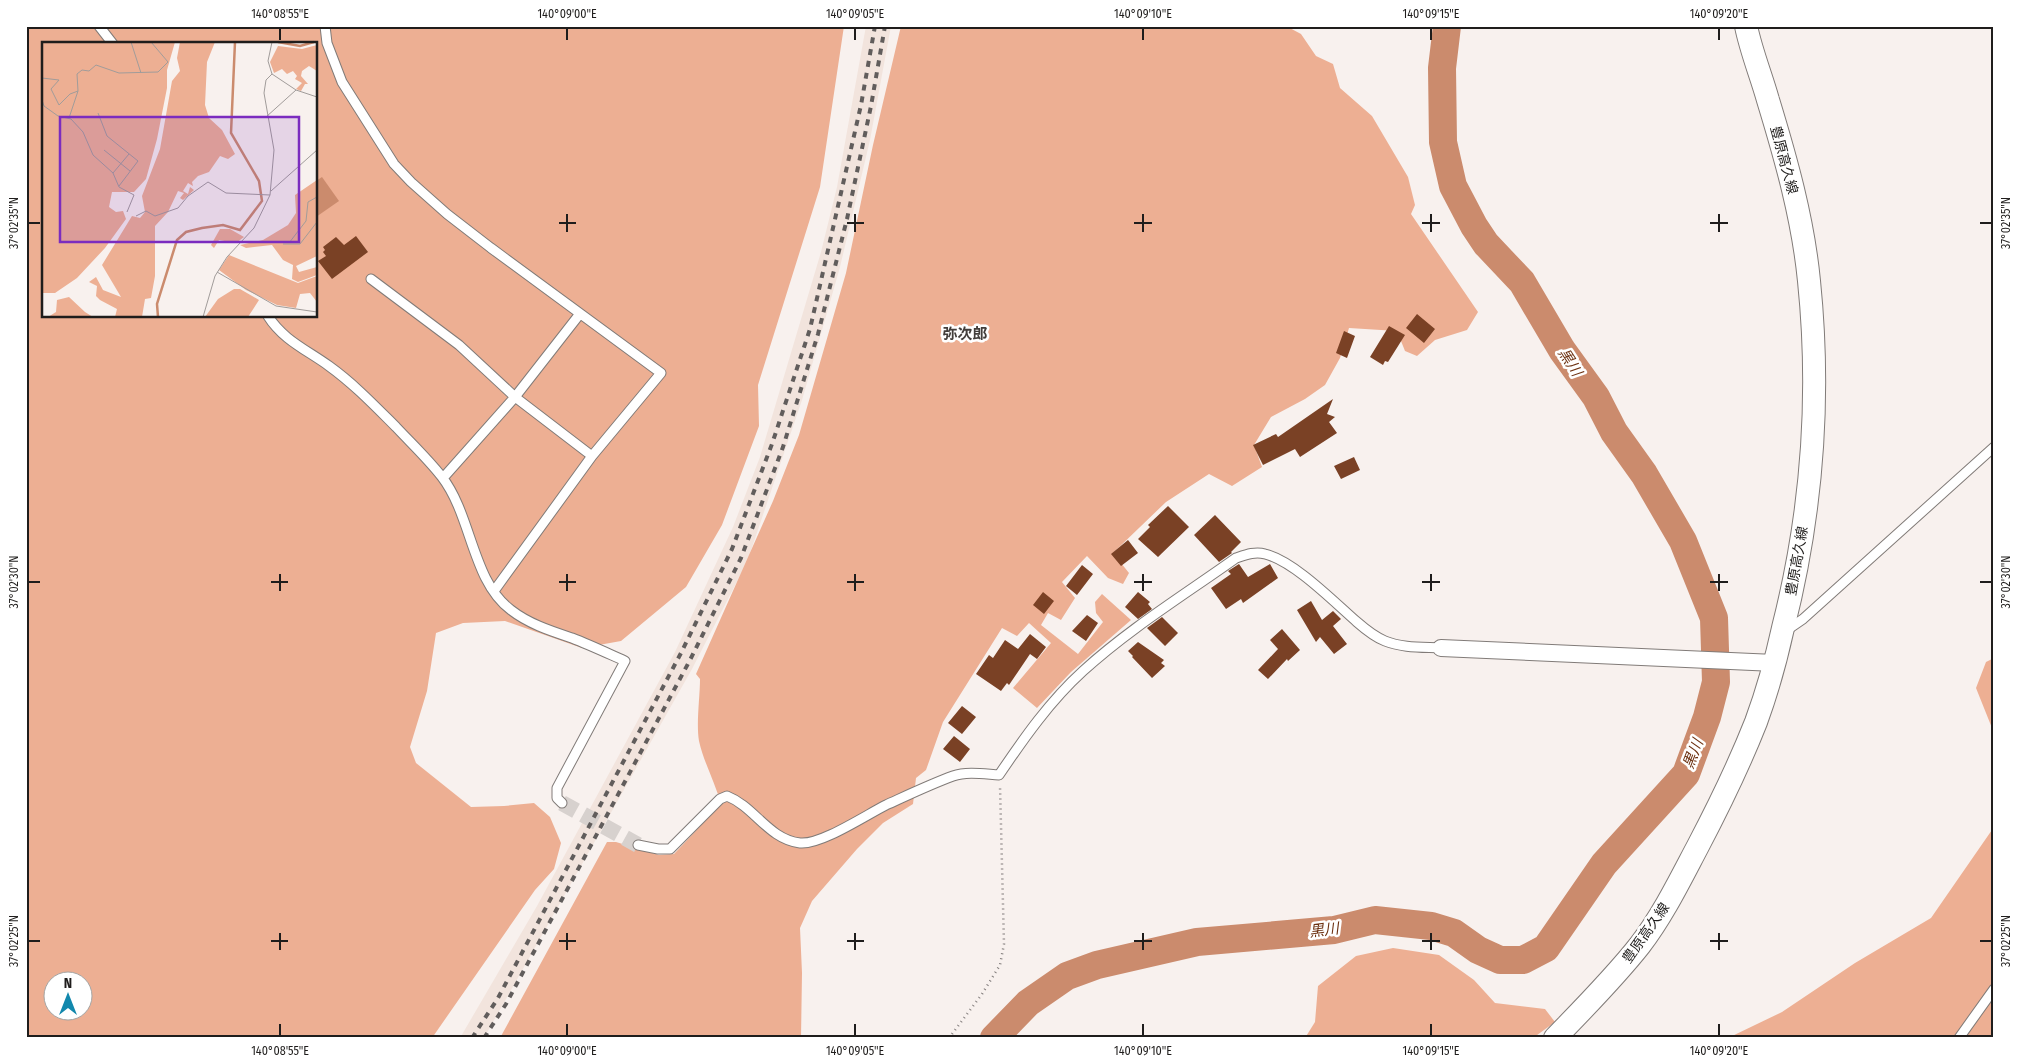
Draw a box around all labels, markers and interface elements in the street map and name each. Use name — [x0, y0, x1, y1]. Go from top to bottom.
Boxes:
text: 140°08'55"E — [251, 7, 309, 21]
text: 140°09'00"E — [537, 7, 597, 21]
text: 140°09'05"E — [826, 7, 884, 21]
text: 140°09'10"E — [1114, 7, 1172, 21]
text: 140°09'15"E — [1403, 7, 1460, 21]
text: 140°09'20"E — [1690, 7, 1749, 21]
inset map — [42, 42, 318, 318]
street label: 豊原高久線 — [1767, 124, 1801, 196]
text: 37°02'35"N — [7, 197, 21, 249]
text: 37°02'35"N — [1999, 197, 2013, 249]
district label: 弥次郎 — [942, 325, 988, 343]
water label: 黒川 — [1554, 345, 1587, 381]
street label: 豊原高久線 — [1783, 525, 1811, 597]
text: 37°02'30"N — [7, 555, 21, 609]
text: 37°02'30"N — [1999, 555, 2013, 609]
water label: 黒川 — [1679, 735, 1707, 771]
street label: 豊原高久線 — [1619, 899, 1673, 967]
text: 37°02'25"N — [7, 915, 21, 967]
text: 37°02'25"N — [1999, 915, 2013, 967]
water label: 黒川 — [1308, 919, 1342, 941]
north arrow — [42, 972, 92, 1022]
text: N — [64, 975, 72, 992]
text: 140°08'55"E — [251, 1044, 309, 1058]
text: 140°09'00"E — [537, 1044, 597, 1058]
text: 140°09'05"E — [826, 1044, 884, 1058]
text: 140°09'10"E — [1114, 1044, 1172, 1058]
text: 140°09'15"E — [1403, 1044, 1460, 1058]
text: 140°09'20"E — [1690, 1044, 1749, 1058]

